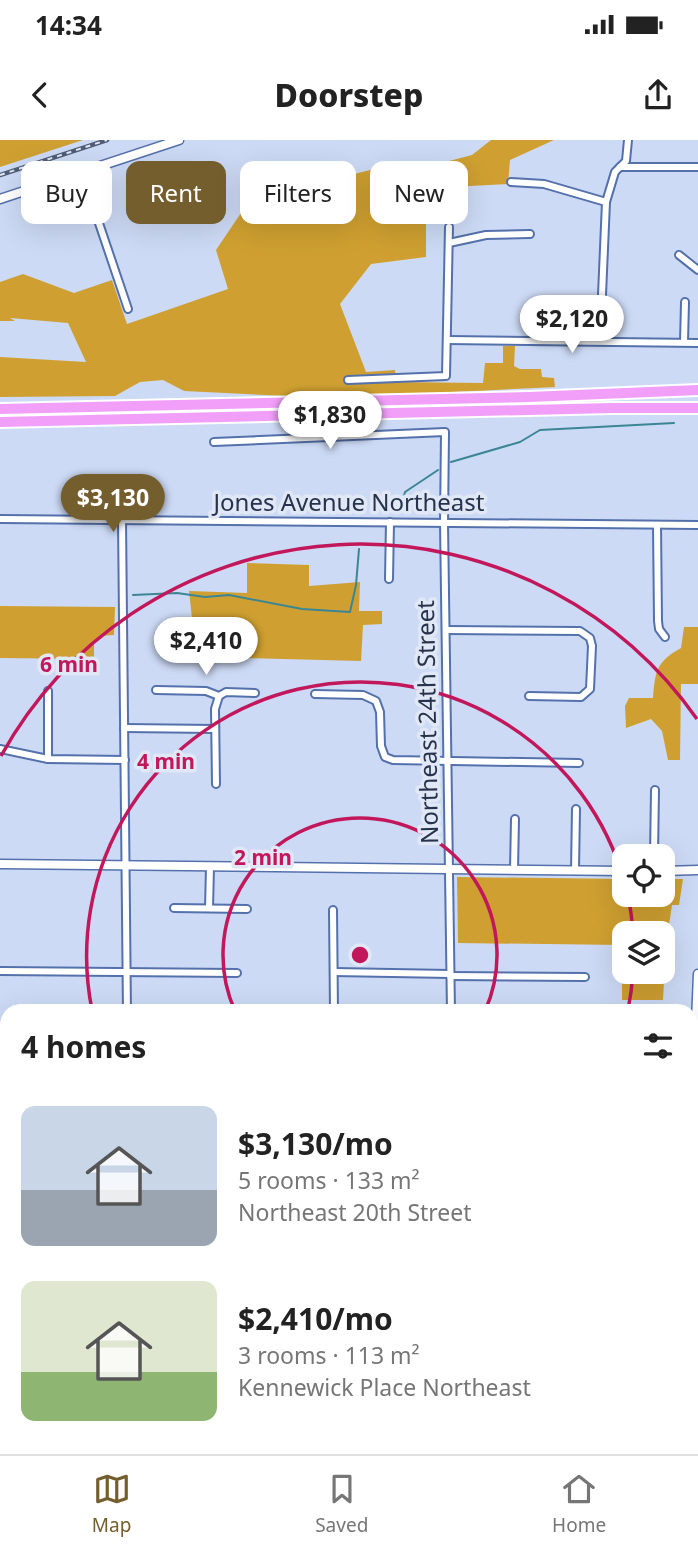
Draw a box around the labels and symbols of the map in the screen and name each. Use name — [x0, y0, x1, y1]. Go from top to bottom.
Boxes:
pin: $2,120 — [515, 296, 629, 355]
pin: $1,830 — [273, 392, 387, 451]
pin: $3,130 — [56, 474, 170, 534]
street label: Jones Avenue Northeast — [211, 485, 485, 518]
street label: Northeast 24th Street — [408, 600, 445, 844]
pin: $2,410 — [149, 617, 263, 677]
text: 6 min — [40, 650, 98, 678]
text: 4 min — [137, 747, 195, 775]
text: 2 min — [234, 843, 292, 871]
centre of rings — [348, 943, 372, 967]

